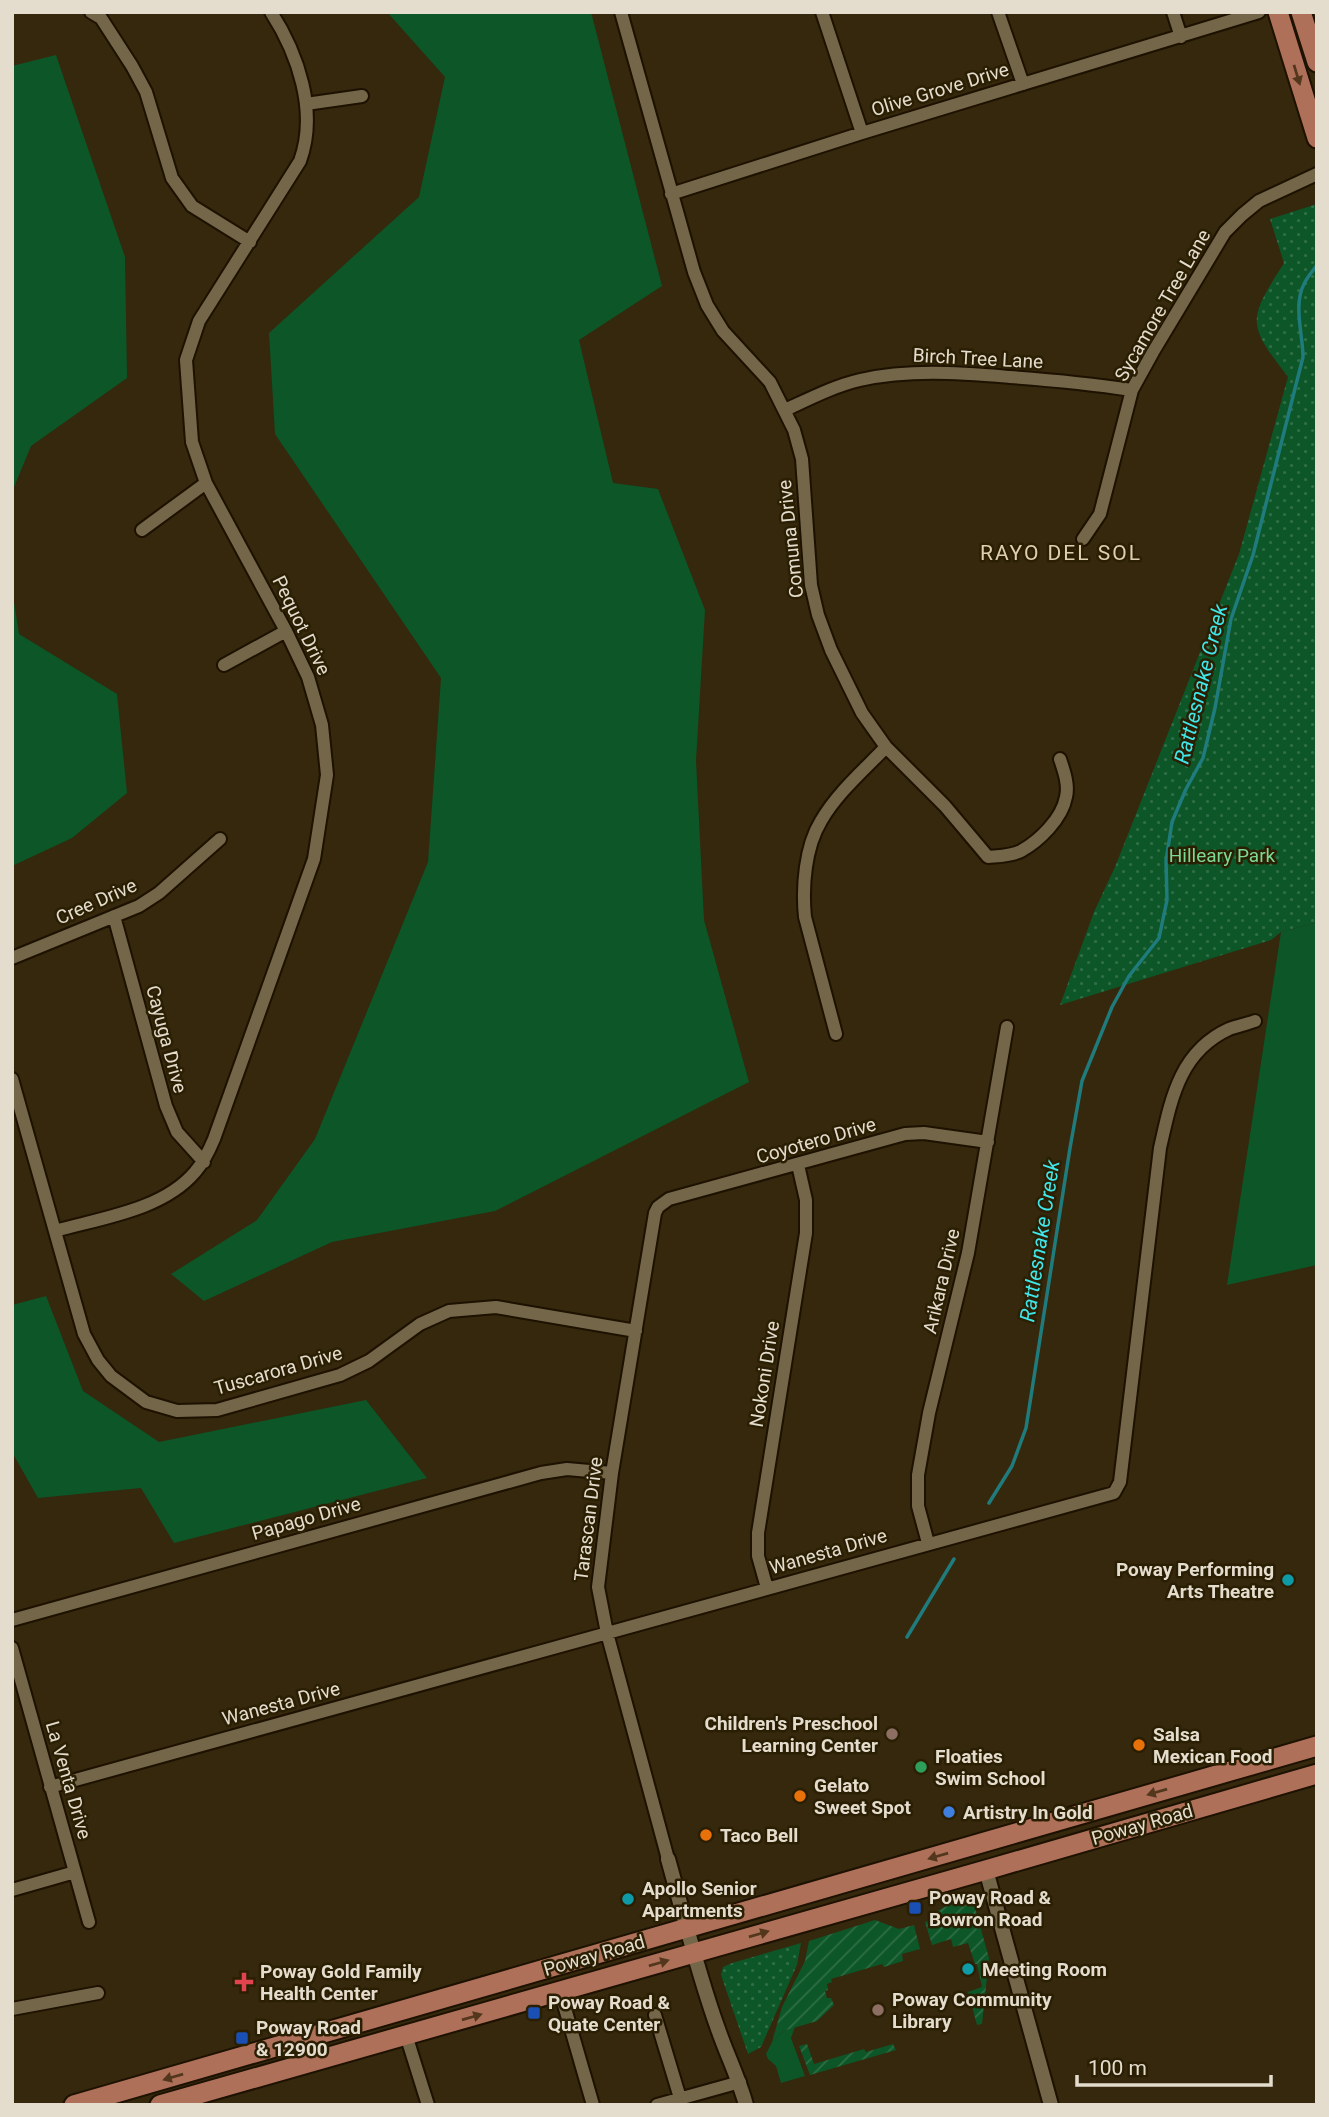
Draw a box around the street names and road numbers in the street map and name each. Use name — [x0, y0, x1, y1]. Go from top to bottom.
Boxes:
street label: Olive Grove Drive — [869, 58, 1012, 121]
street label: Sycamore Tree Lane — [1110, 225, 1215, 385]
street label: Birch Tree Lane — [912, 344, 1044, 373]
street label: Comuna Drive — [773, 479, 808, 599]
street label: Pequot Drive — [268, 572, 335, 679]
street label: Cree Drive — [52, 873, 140, 929]
street label: Cayuga Drive — [141, 983, 192, 1095]
street label: Coyotero Drive — [754, 1112, 879, 1169]
street label: Arikara Drive — [918, 1226, 965, 1336]
street label: Nokoni Drive — [745, 1319, 784, 1429]
street label: Tuscarora Drive — [212, 1341, 345, 1400]
street label: Tarascan Drive — [569, 1456, 608, 1583]
street label: Papago Drive — [249, 1492, 363, 1545]
street label: Wanesta Drive — [767, 1524, 890, 1579]
street label: Wanesta Drive — [220, 1677, 343, 1730]
street label: La Venta Drive — [41, 1719, 96, 1842]
street label: Poway Road — [1089, 1799, 1196, 1850]
street label: Poway Road — [541, 1930, 648, 1981]

